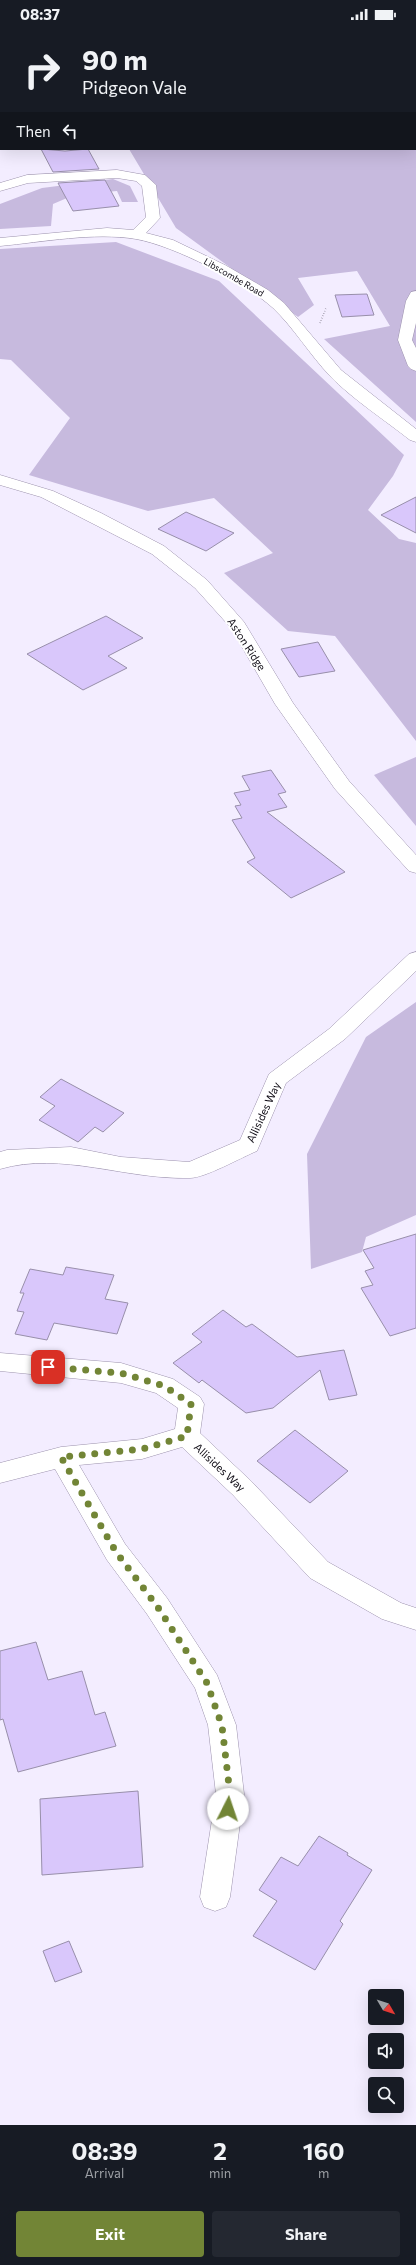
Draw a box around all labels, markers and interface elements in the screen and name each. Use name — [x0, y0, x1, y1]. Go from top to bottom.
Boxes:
text: 08:37 — [20, 5, 60, 23]
text: 90 m — [82, 42, 148, 76]
icon: right — [16, 44, 68, 96]
text: Pidgeon Vale — [82, 76, 187, 98]
icon: left — [59, 120, 81, 142]
text: Then — [16, 122, 51, 140]
street label: Libscombe Road — [202, 255, 266, 299]
street label: Aston Ridge — [225, 615, 269, 673]
street label: Allisides Way — [243, 1079, 283, 1144]
pin — [31, 1350, 65, 1384]
icon: arrive — [37, 1356, 59, 1378]
street label: Allisides Way — [192, 1440, 248, 1494]
position arrow — [207, 1788, 249, 1830]
north arrow — [368, 1989, 404, 2025]
map controls — [368, 1989, 404, 2113]
button: sound — [368, 2033, 404, 2069]
button: search — [368, 2077, 404, 2113]
text: 08:39 — [72, 2136, 138, 2165]
text: 2 — [213, 2136, 227, 2165]
text: 160 — [303, 2136, 344, 2165]
text: Arrival — [85, 2165, 124, 2181]
text: min — [209, 2165, 231, 2181]
text: m — [318, 2165, 329, 2181]
button: Exit — [16, 2211, 204, 2257]
button: Share — [212, 2211, 400, 2257]

